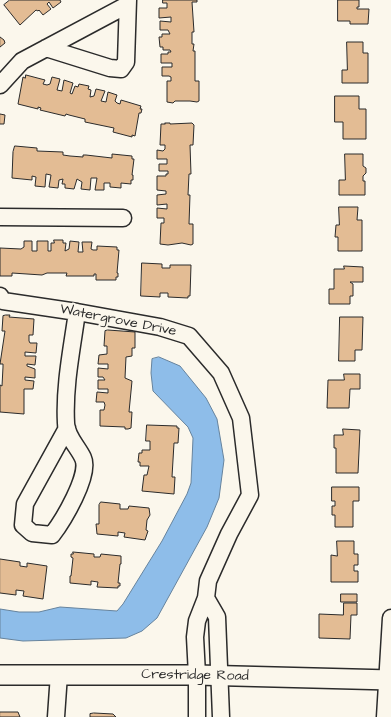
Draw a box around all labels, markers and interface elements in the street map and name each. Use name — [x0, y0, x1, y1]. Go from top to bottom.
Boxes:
street label: Watergrove Drive — [58, 301, 178, 341]
street label: Crestridge Road — [141, 667, 249, 685]

